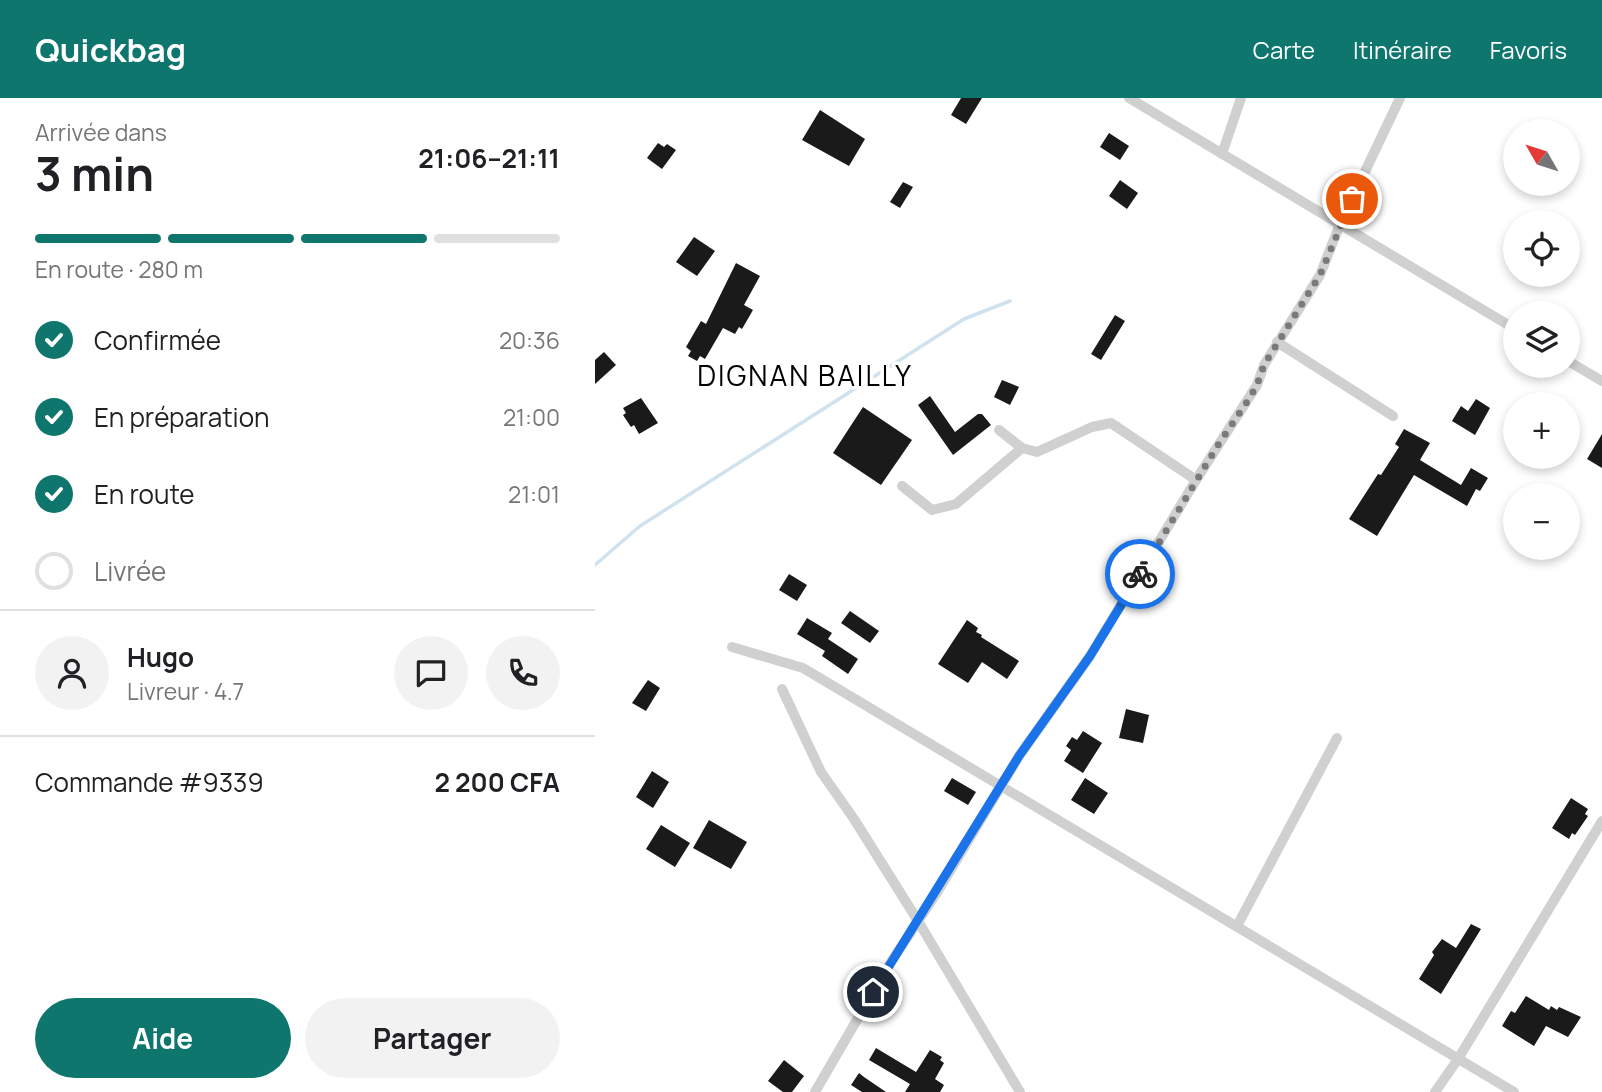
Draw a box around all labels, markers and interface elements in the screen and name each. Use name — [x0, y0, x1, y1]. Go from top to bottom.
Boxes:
text: Quickbag — [35, 27, 186, 72]
text: Carte — [1253, 33, 1315, 66]
text: Itinéraire — [1353, 33, 1452, 66]
text: Favoris — [1490, 33, 1567, 66]
text: Arrivée dans — [35, 116, 167, 148]
north arrow — [1503, 119, 1580, 196]
map controls — [1503, 119, 1580, 560]
text: 21:06–21:11 — [418, 140, 560, 176]
text: 3 min — [35, 142, 154, 205]
pin — [1322, 169, 1382, 229]
icon: bag — [1333, 180, 1371, 218]
button: locate — [1503, 210, 1580, 287]
text: En route · 280 m — [35, 253, 203, 285]
button: layers — [1503, 301, 1580, 378]
icon: check — [35, 321, 73, 359]
text: Confirmée — [94, 322, 221, 358]
text: 20:36 — [499, 324, 560, 356]
district label: DIGNAN BAILLY — [697, 356, 913, 394]
button: + — [1503, 392, 1580, 469]
icon: check — [35, 398, 73, 436]
text: En préparation — [94, 399, 269, 435]
text: 21:00 — [503, 401, 560, 433]
icon: check — [35, 475, 73, 513]
text: En route — [94, 476, 195, 512]
text: 21:01 — [508, 478, 560, 510]
button: − — [1503, 483, 1580, 560]
courier — [1105, 539, 1175, 609]
text: Livrée — [94, 553, 166, 589]
icon: bike — [1121, 555, 1159, 593]
button: person — [35, 636, 109, 710]
button: chat — [394, 636, 468, 710]
button: phone — [486, 636, 560, 710]
text: Hugo — [127, 639, 194, 675]
text: Livreur · 4.7 — [127, 675, 244, 707]
text: Commande #9339 — [35, 764, 264, 800]
text: 2 200 CFA — [434, 764, 560, 800]
pin — [843, 962, 903, 1022]
icon: home — [854, 973, 892, 1011]
button: Aide — [35, 998, 291, 1078]
button: Partager — [305, 998, 560, 1078]

